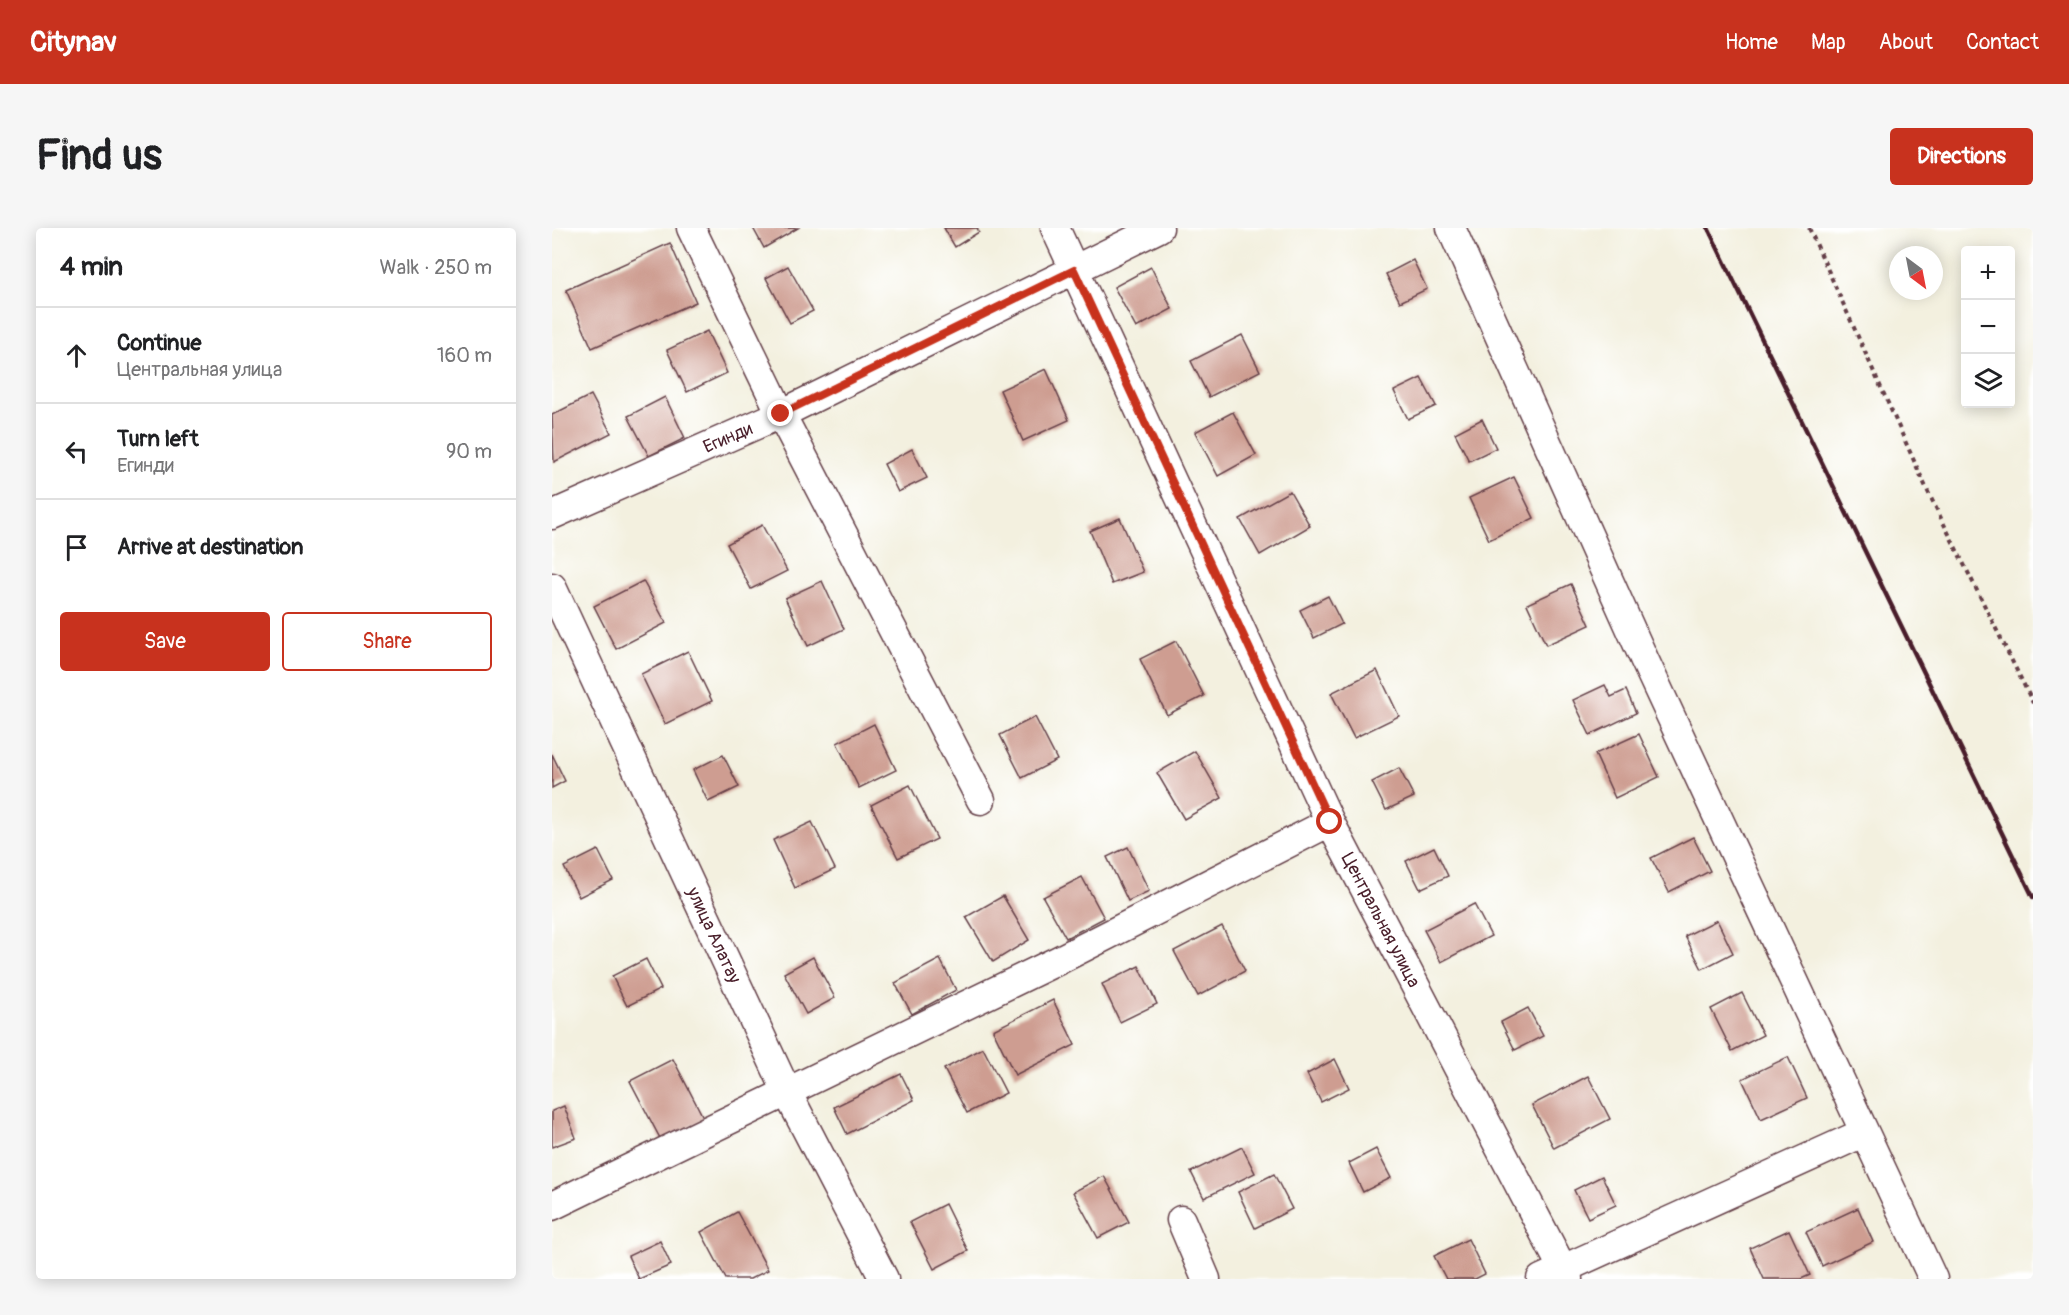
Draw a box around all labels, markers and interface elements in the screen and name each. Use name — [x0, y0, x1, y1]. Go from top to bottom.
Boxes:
text: Citynav — [30, 25, 117, 60]
text: Home — [1725, 29, 1778, 56]
text: Map — [1811, 29, 1846, 56]
text: About — [1879, 29, 1933, 56]
text: Contact — [1966, 29, 2039, 56]
button: Directions — [1890, 128, 2033, 185]
text: Find us — [36, 130, 162, 182]
north arrow — [1889, 246, 1943, 300]
map controls — [1961, 246, 2015, 408]
button: + — [1961, 246, 2015, 300]
text: 4 min — [60, 251, 123, 283]
text: Walk · 250 m — [380, 255, 492, 280]
button: − — [1961, 300, 2015, 354]
text: Continue — [117, 329, 201, 357]
icon: ahead — [60, 339, 93, 372]
text: 160 m — [437, 343, 492, 368]
button: layers — [1961, 354, 2015, 408]
text: Центральная улица — [117, 357, 282, 382]
route end — [767, 400, 793, 426]
street label: Егинди — [700, 417, 756, 458]
text: Turn left — [117, 425, 199, 453]
icon: left — [60, 435, 93, 468]
text: 90 m — [446, 439, 492, 464]
text: Егинди — [117, 453, 174, 478]
icon: arrive — [60, 531, 93, 564]
text: Arrive at destination — [117, 533, 303, 561]
button: Save — [60, 612, 270, 671]
button: Share — [282, 612, 492, 671]
route start — [1316, 808, 1342, 834]
street label: Центральная улица — [1336, 849, 1426, 991]
street label: улица Алатау — [681, 883, 746, 987]

